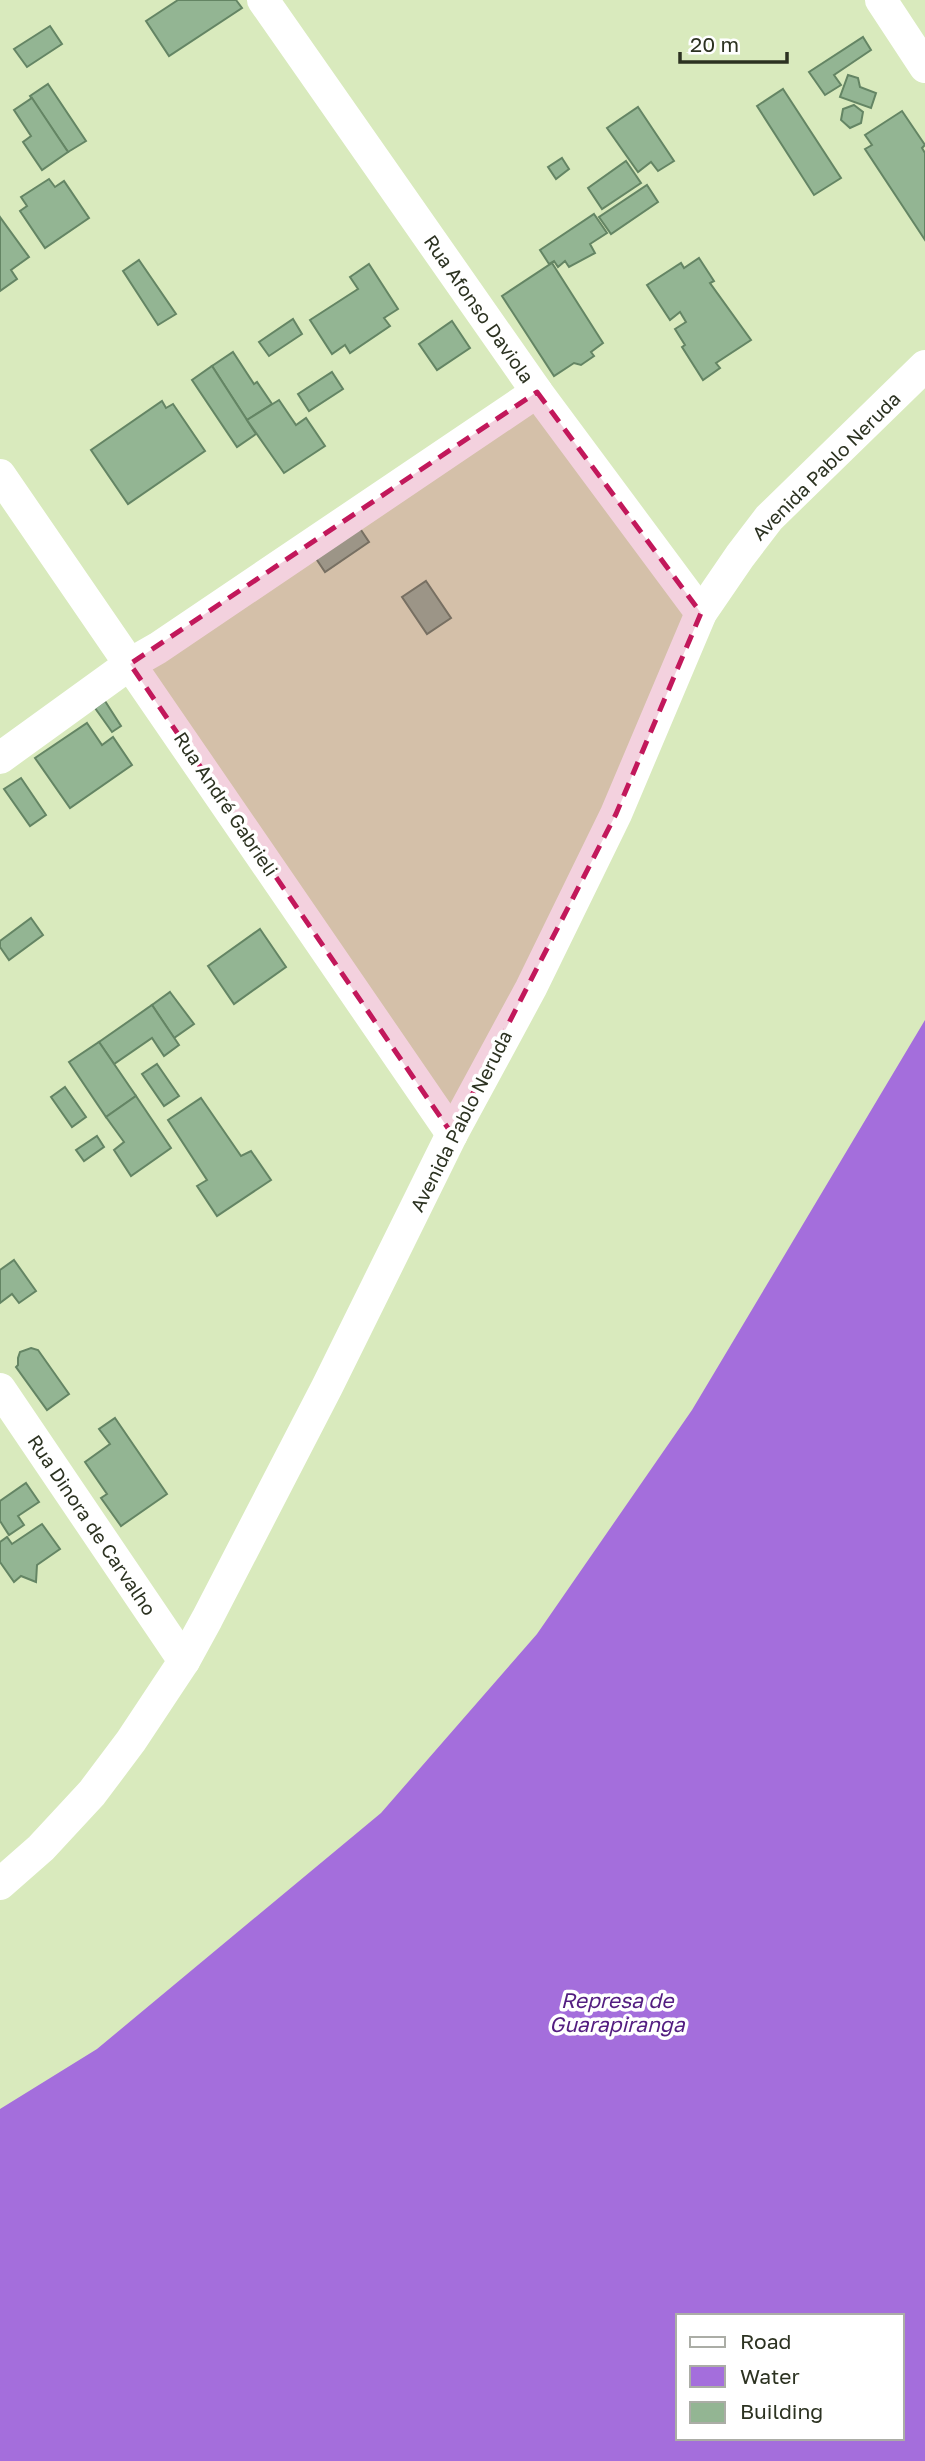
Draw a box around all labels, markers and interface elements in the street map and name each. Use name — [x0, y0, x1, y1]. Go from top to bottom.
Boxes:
scale bar — [680, 21, 787, 65]
text: 20 m — [690, 31, 739, 57]
street label: Rua Afonso Daviola — [420, 230, 539, 387]
street label: Avenida Pablo Neruda — [747, 387, 905, 545]
street label: Rua André Gabrieli — [170, 727, 283, 880]
street label: Avenida Pablo Neruda — [405, 1026, 516, 1215]
street label: Rua Dinora de Carvalho — [23, 1430, 161, 1619]
water label: Represa de Guarapiranga — [549, 1987, 686, 2037]
legend — [676, 2314, 904, 2440]
text: Road — [740, 2328, 791, 2354]
text: Water — [740, 2363, 800, 2389]
text: Building — [740, 2398, 823, 2424]

